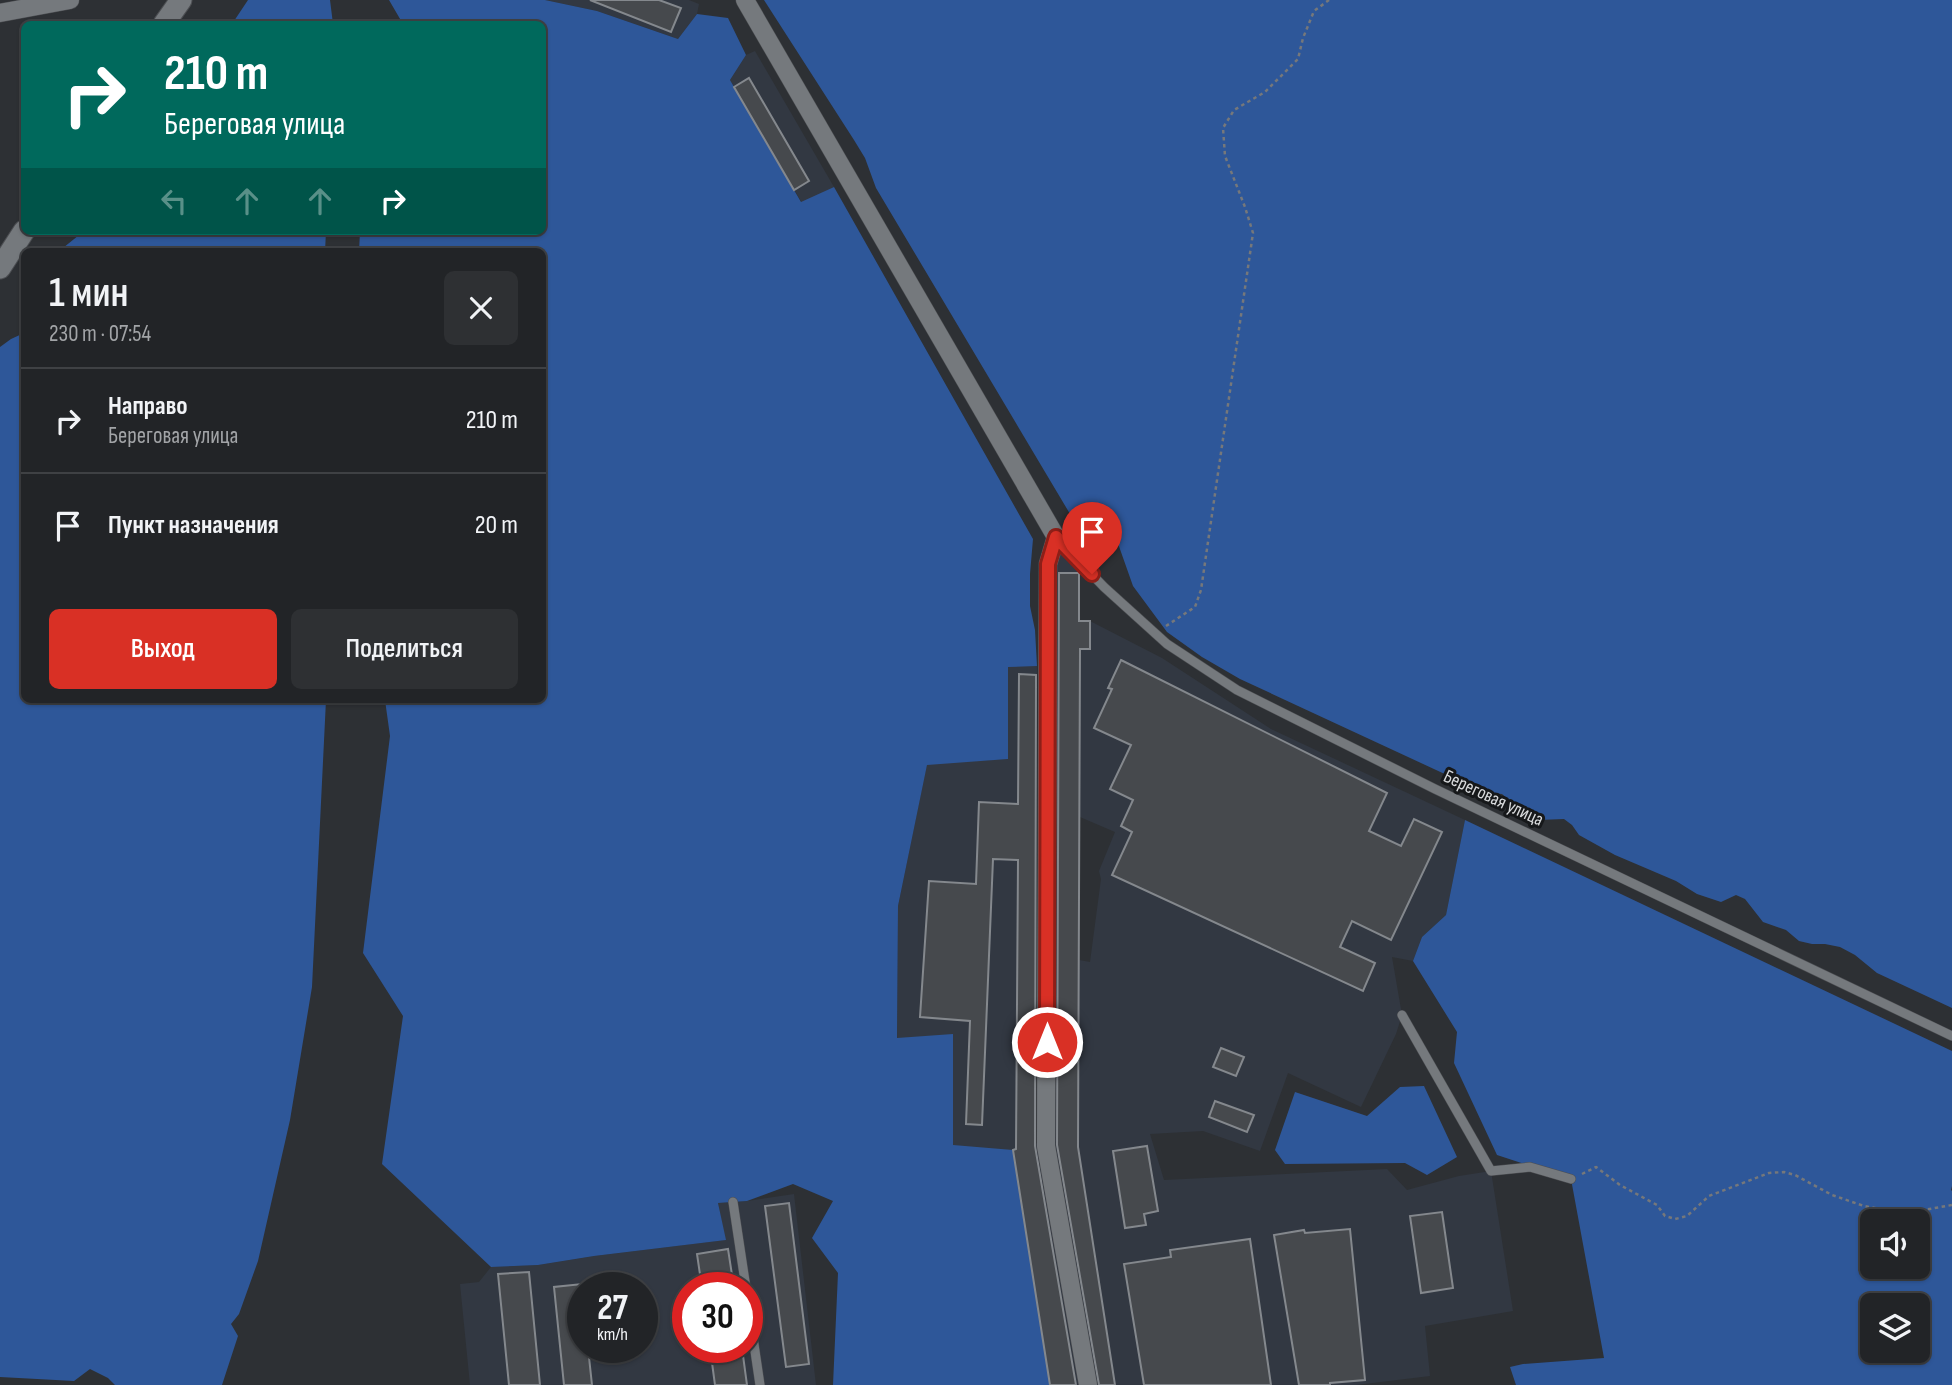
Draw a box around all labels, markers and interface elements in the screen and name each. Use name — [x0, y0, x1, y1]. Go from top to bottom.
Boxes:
text: 210 m — [164, 45, 268, 104]
icon: right — [49, 49, 140, 140]
text: Береговая улица — [164, 105, 345, 144]
icon: left — [155, 182, 193, 220]
icon: ahead — [228, 182, 266, 220]
icon: ahead — [301, 182, 339, 220]
icon: right — [374, 182, 412, 220]
text: 1 мин — [49, 268, 129, 319]
button: close — [444, 271, 518, 345]
text: 230 m · 07:54 — [49, 320, 151, 348]
text: Направо — [108, 391, 187, 422]
icon: right — [49, 402, 87, 440]
text: 210 m — [466, 405, 518, 436]
text: Береговая улица — [108, 422, 238, 450]
pin — [1062, 502, 1122, 574]
icon: arrive — [49, 507, 87, 545]
text: Пункт назначения — [108, 510, 279, 541]
text: 20 m — [475, 510, 518, 541]
icon: arrive — [1073, 513, 1111, 551]
button: Выход — [49, 609, 277, 689]
button: Поделиться — [291, 609, 518, 689]
street label: Береговая улица — [1440, 765, 1547, 832]
position arrow — [1010, 1005, 1084, 1079]
map controls — [1860, 1209, 1930, 1363]
button: sound — [1860, 1209, 1930, 1279]
speed limit sign: 30 — [672, 1272, 763, 1363]
text: 27 — [597, 1287, 628, 1330]
button: layers — [1860, 1293, 1930, 1363]
text: km/h — [597, 1324, 628, 1345]

